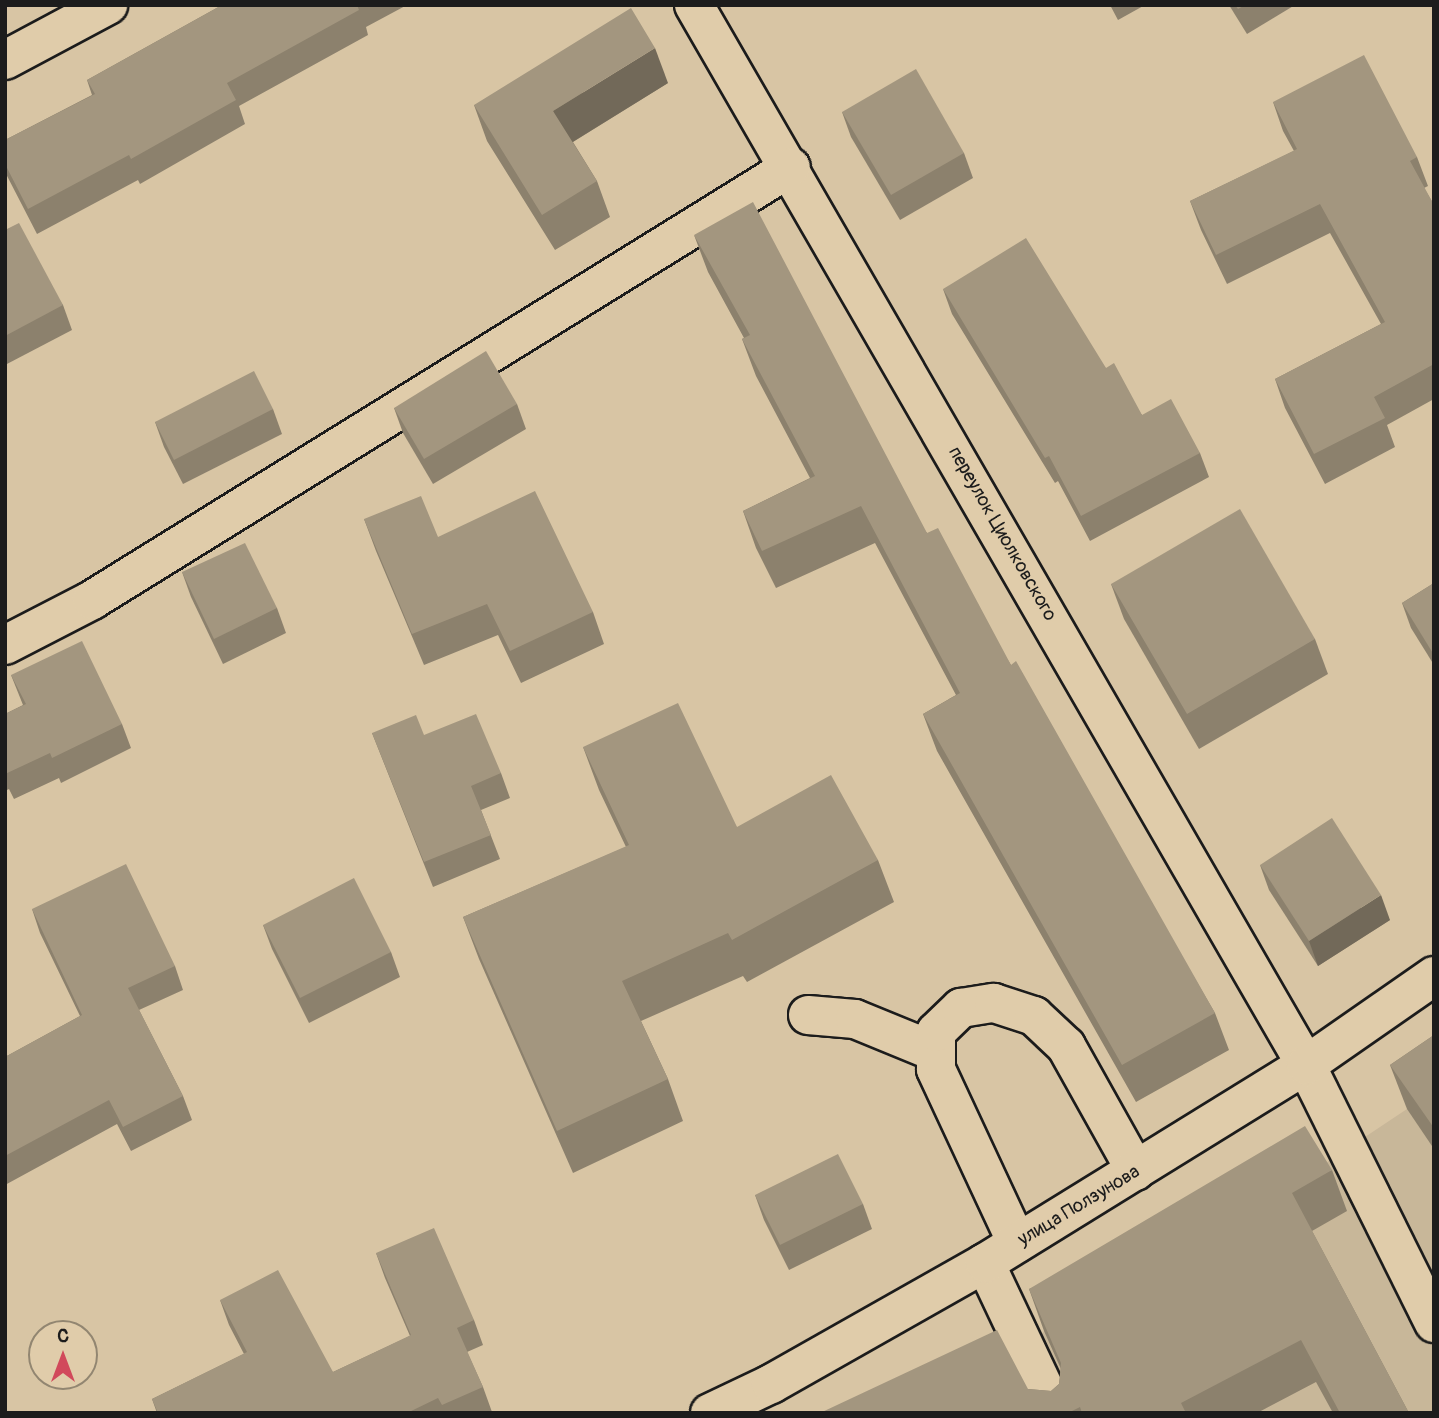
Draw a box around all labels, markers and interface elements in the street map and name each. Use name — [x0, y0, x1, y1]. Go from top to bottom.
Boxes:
street label: переулок Циолковского — [943, 443, 1061, 625]
street label: улица Ползунова — [1014, 1161, 1144, 1251]
north arrow — [28, 1320, 98, 1390]
text: С — [57, 1324, 69, 1348]

